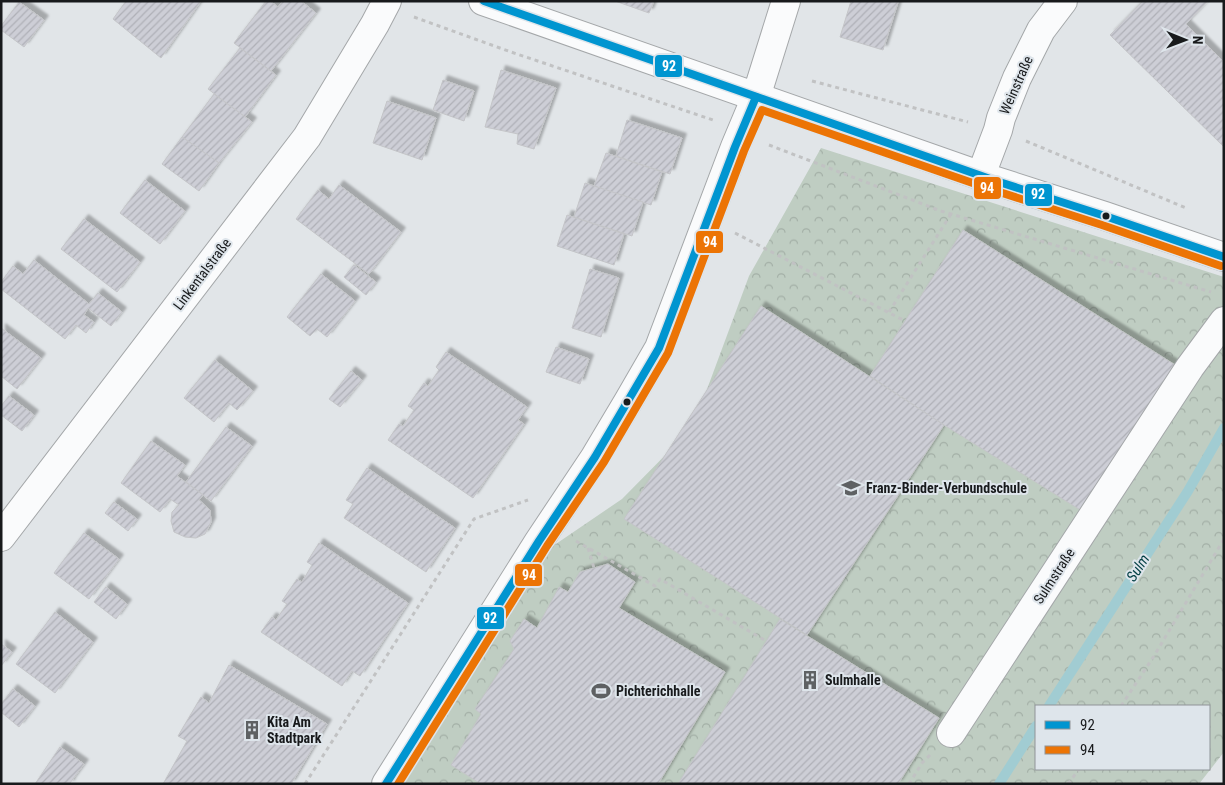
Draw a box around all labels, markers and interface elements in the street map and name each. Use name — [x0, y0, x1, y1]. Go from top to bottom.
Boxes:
north arrow — [1160, 15, 1210, 65]
text: N — [1190, 36, 1206, 45]
street label: Weinstraße — [996, 53, 1036, 117]
line badge: 92 — [654, 54, 683, 78]
text: 92 — [662, 58, 676, 74]
line badge: 94 — [973, 176, 1002, 200]
text: 94 — [980, 180, 994, 196]
line badge: 92 — [1024, 183, 1053, 207]
text: 92 — [1031, 186, 1045, 202]
unlabelled marker — [1101, 211, 1111, 221]
line badge: 94 — [695, 230, 724, 254]
text: 94 — [703, 234, 717, 250]
street label: Linkentalstraße — [170, 235, 234, 313]
unlabelled marker — [622, 397, 632, 407]
school or university icon: Franz-Binder-Verbundschule — [840, 477, 862, 499]
place label: Franz-Binder-Verbundschule — [866, 480, 1027, 496]
street label: Sulmstraße — [1030, 545, 1078, 607]
water label: Sulm — [1123, 551, 1153, 585]
line badge: 94 — [514, 563, 543, 587]
text: 94 — [522, 567, 536, 583]
line badge: 92 — [476, 606, 505, 630]
text: 92 — [483, 610, 497, 626]
building icon: Sulmhalle — [799, 669, 821, 691]
place label: Sulmhalle — [825, 672, 881, 688]
sports icon: Pichterichhalle — [590, 680, 612, 702]
place label: Pichterichhalle — [616, 683, 701, 699]
legend — [1035, 705, 1210, 770]
place label: Kita Am Stadtpark — [267, 714, 322, 746]
text: 92 — [1080, 716, 1095, 734]
building icon: Kita Am Stadtpark — [241, 719, 263, 741]
text: 94 — [1080, 741, 1095, 759]

